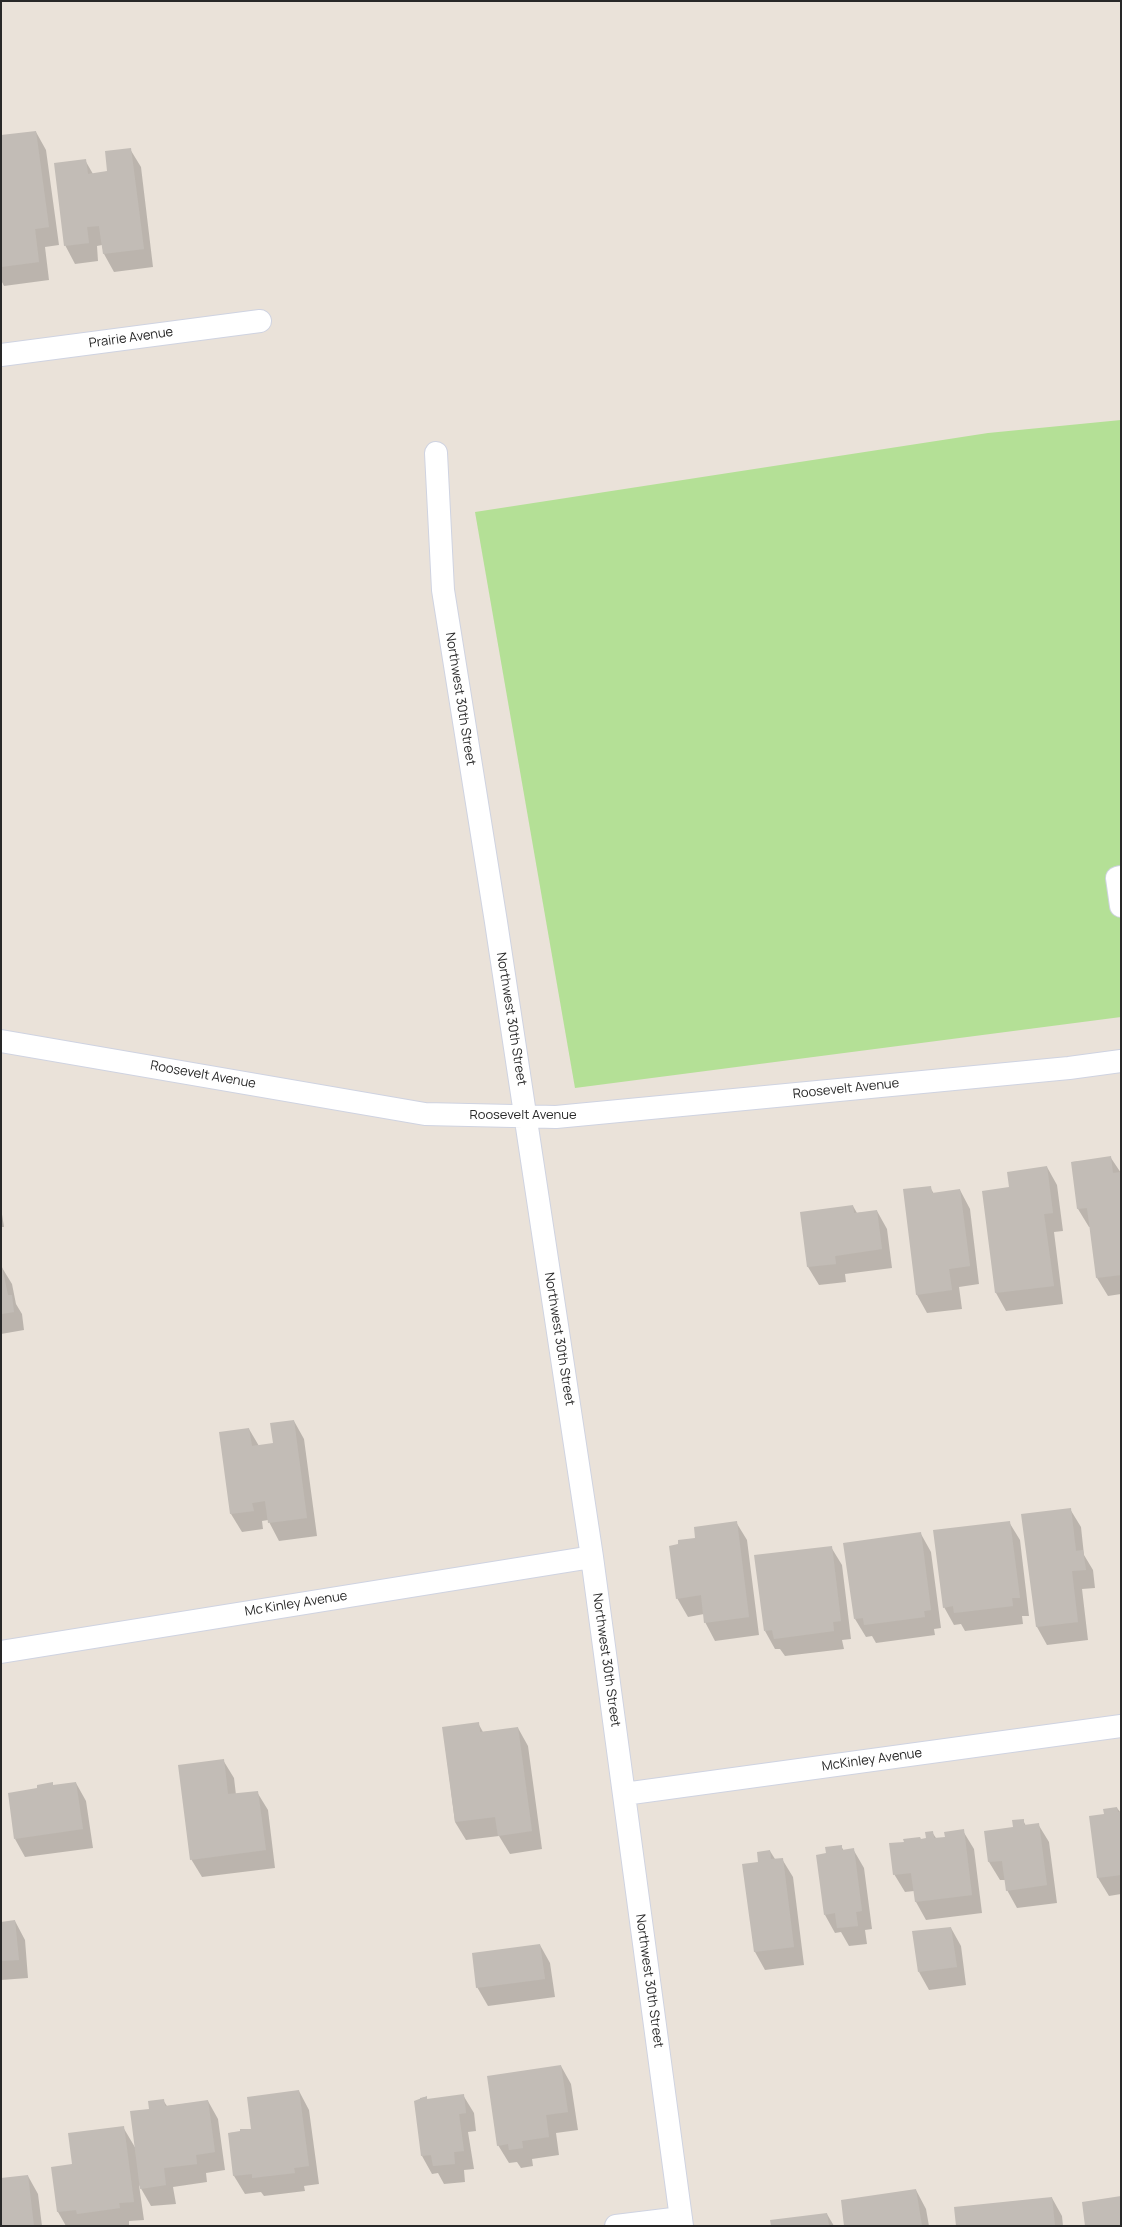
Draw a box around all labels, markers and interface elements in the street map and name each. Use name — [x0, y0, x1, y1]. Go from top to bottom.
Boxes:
street label: Prairie Avenue — [88, 324, 174, 352]
street label: Northwest 30th Street — [442, 631, 478, 767]
street label: Northwest 30th Street — [493, 951, 529, 1087]
street label: Roosevelt Avenue — [149, 1058, 257, 1092]
street label: Roosevelt Avenue — [792, 1076, 900, 1102]
street label: Roosevelt Avenue — [470, 1107, 576, 1123]
street label: Northwest 30th Street — [541, 1271, 577, 1407]
street label: Mc Kinley Avenue — [244, 1588, 348, 1620]
street label: Northwest 30th Street — [589, 1592, 623, 1728]
street label: McKinley Avenue — [821, 1745, 923, 1775]
street label: Northwest 30th Street — [632, 1913, 666, 2049]

